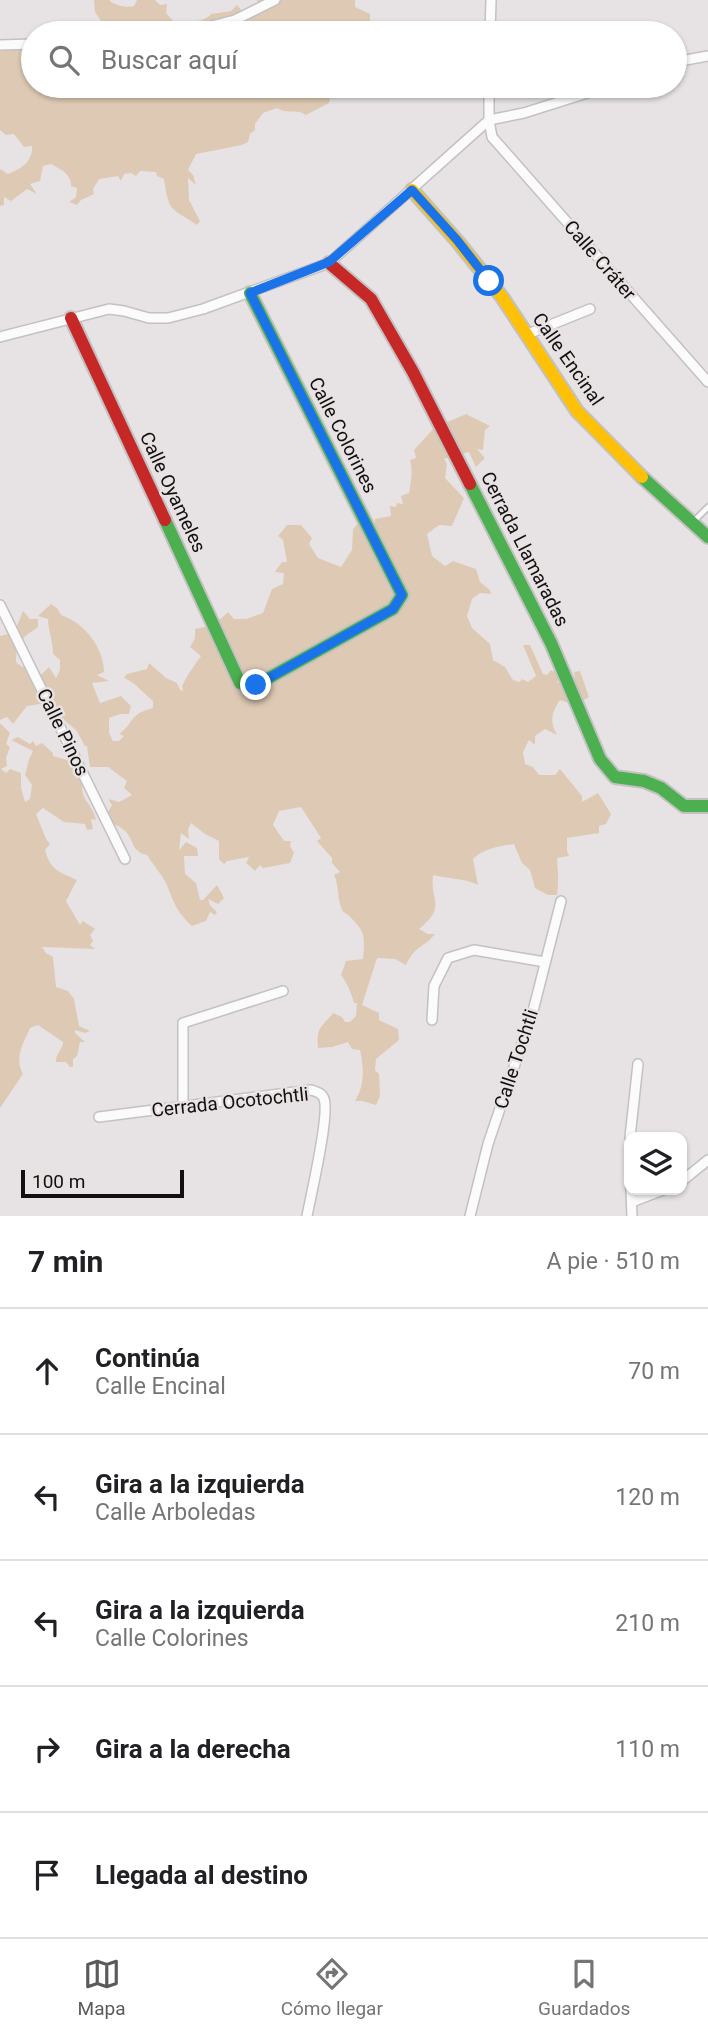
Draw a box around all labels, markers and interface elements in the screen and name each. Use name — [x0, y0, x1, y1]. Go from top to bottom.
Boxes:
search box — [21, 21, 687, 98]
icon: search — [45, 41, 83, 79]
text: Buscar aquí — [101, 45, 238, 75]
street label: Calle Cráter — [559, 215, 641, 305]
route start — [473, 265, 504, 296]
street label: Calle Encinal — [528, 308, 608, 410]
street label: Calle Colorines — [304, 373, 382, 497]
street label: Calle Oyameles — [135, 428, 211, 556]
street label: Cerrada Llamaradas — [476, 468, 574, 630]
route end — [240, 669, 271, 700]
street label: Calle Pinos — [32, 684, 94, 780]
street label: Calle Tochtli — [489, 1006, 543, 1112]
street label: Cerrada Ocotochtli — [150, 1082, 310, 1122]
map controls — [624, 1132, 687, 1195]
button: layers — [624, 1132, 687, 1195]
scale bar — [21, 1167, 184, 1199]
text: 100 m — [32, 1170, 85, 1193]
text: 7 min — [28, 1244, 103, 1279]
text: A pie · 510 m — [547, 1248, 680, 1275]
text: Continúa — [95, 1343, 200, 1373]
icon: ahead — [28, 1352, 66, 1390]
text: 70 m — [628, 1358, 680, 1385]
text: Calle Encinal — [95, 1373, 226, 1400]
text: Gira a la izquierda — [95, 1469, 305, 1499]
icon: left — [28, 1478, 66, 1516]
text: 120 m — [615, 1484, 680, 1511]
text: Calle Arboledas — [95, 1499, 256, 1526]
text: Gira a la izquierda — [95, 1595, 305, 1625]
icon: left — [28, 1604, 66, 1642]
text: 210 m — [615, 1610, 680, 1637]
text: Calle Colorines — [95, 1625, 249, 1652]
icon: right — [28, 1730, 66, 1768]
text: Gira a la derecha — [95, 1734, 291, 1764]
text: 110 m — [615, 1736, 680, 1763]
icon: arrive — [28, 1856, 66, 1894]
text: Llegada al destino — [95, 1860, 308, 1890]
tab: Mapa — [78, 1955, 126, 2020]
tab: Cómo llegar — [281, 1955, 383, 2020]
tab: Guardados — [538, 1955, 630, 2020]

